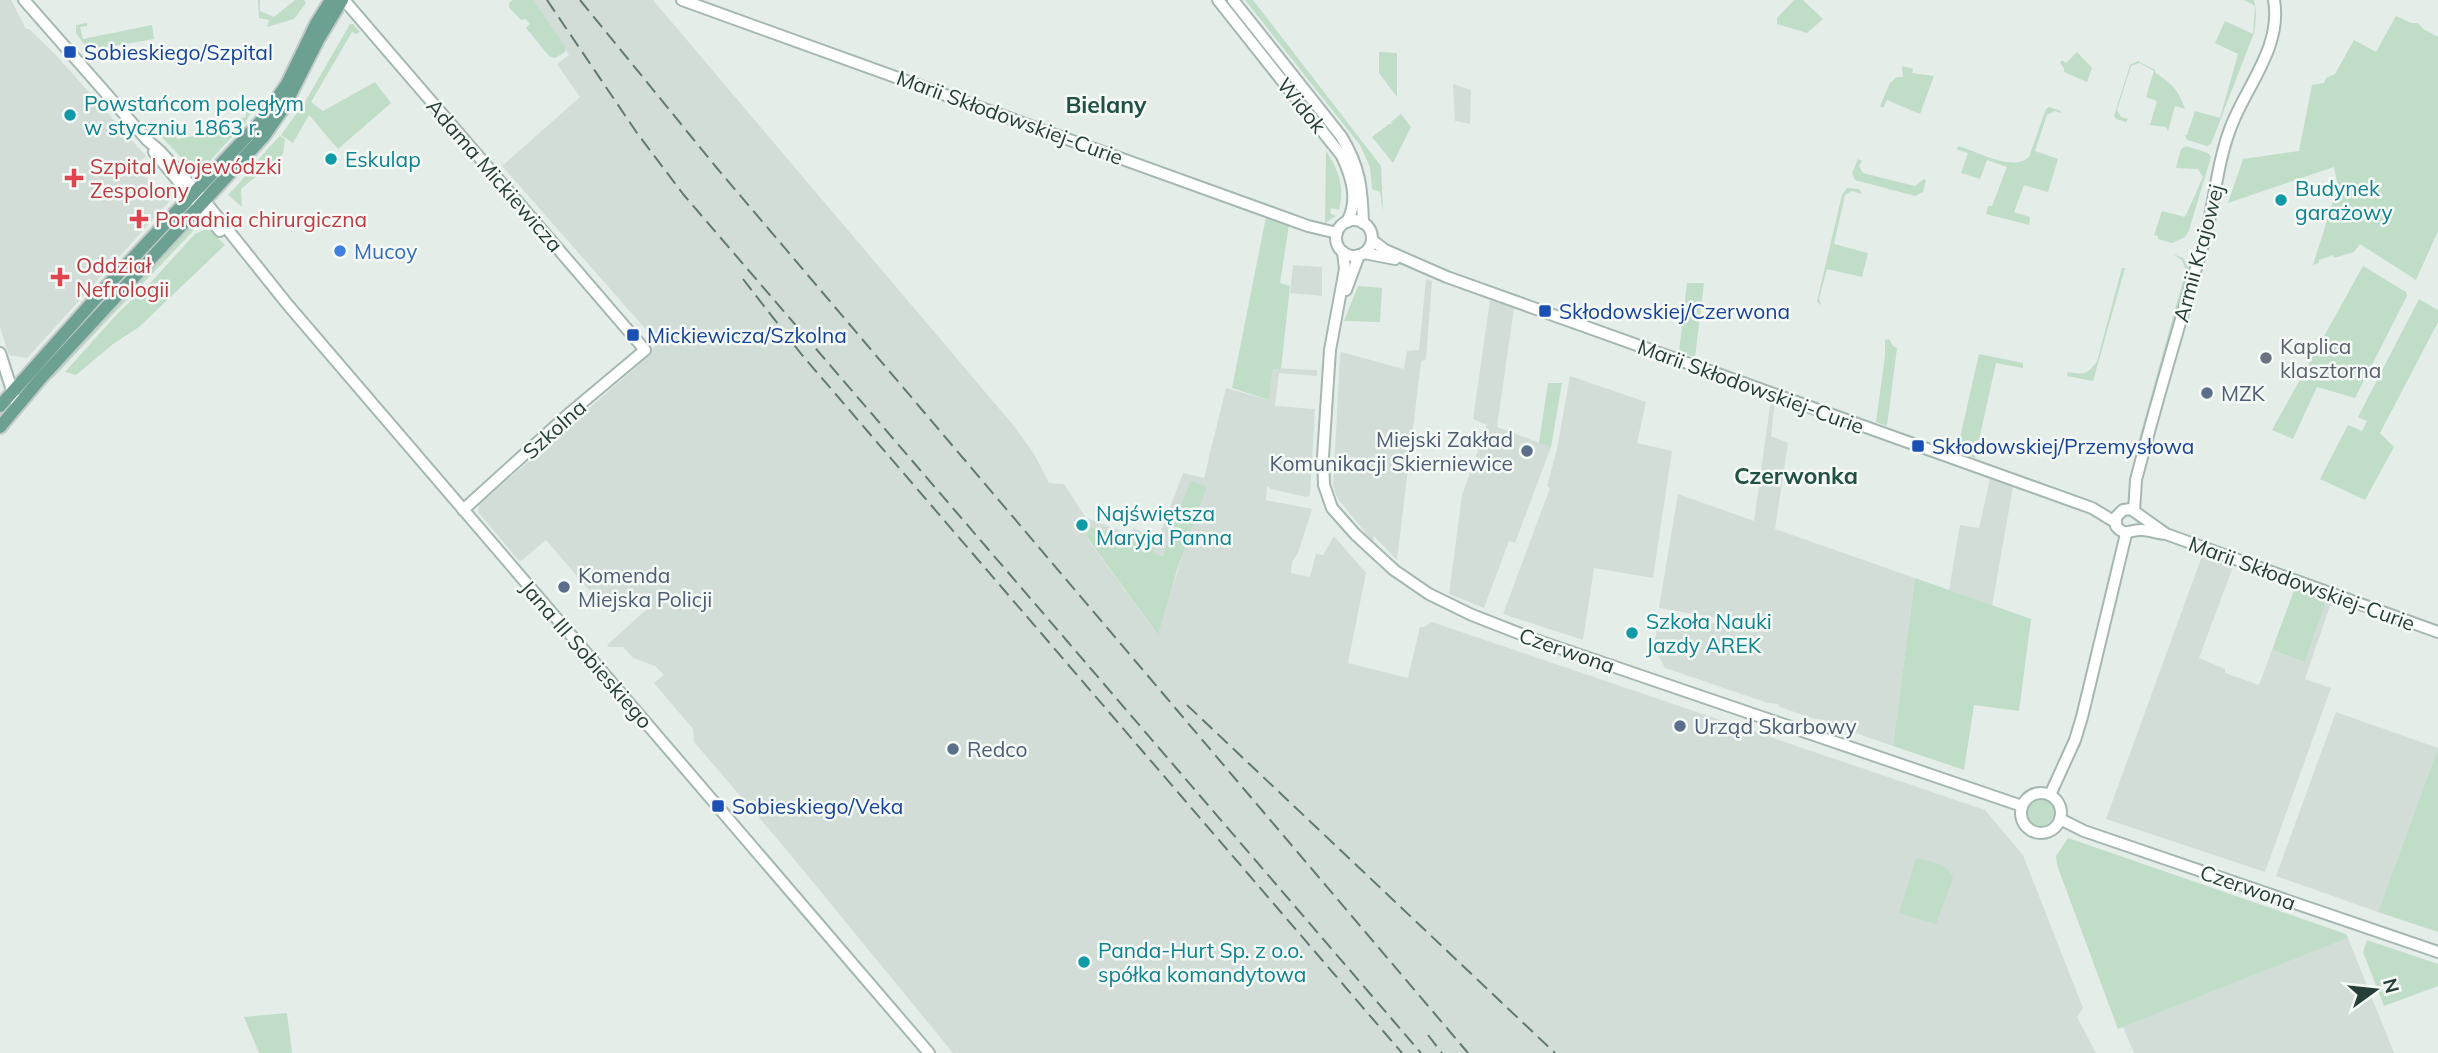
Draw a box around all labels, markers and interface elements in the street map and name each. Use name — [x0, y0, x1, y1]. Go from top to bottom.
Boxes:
place label: Sobieskiego/Szpital — [84, 39, 273, 65]
marker: Sobieskiego/Szpital — [62, 44, 78, 60]
street label: Marii Skłodowskiej-Curie — [893, 64, 1127, 170]
street label: Widok — [1272, 72, 1332, 138]
place label: Powstańcom poległym w styczniu 1863 r. — [84, 90, 304, 140]
district label: Bielany — [1066, 90, 1147, 119]
street label: Adama Mickiewicza — [421, 93, 569, 257]
marker: Powstańcom poległym w styczniu 1863 r. — [62, 107, 78, 123]
place label: Eskulap — [345, 146, 421, 172]
marker: Eskulap — [323, 151, 339, 167]
place label: Szpital Wojewódzki Zespolony — [90, 153, 282, 203]
marker: Szpital Wojewódzki Zespolony — [64, 168, 84, 188]
place label: Budynek garażowy — [2295, 175, 2393, 225]
street label: Armii Krajowej — [2167, 181, 2229, 325]
marker: Budynek garażowy — [2273, 192, 2289, 208]
place label: Poradnia chirurgiczna — [155, 206, 367, 232]
marker: Poradnia chirurgiczna — [129, 209, 149, 229]
place label: Mucoy — [354, 238, 417, 264]
marker: Mucoy — [332, 243, 348, 259]
place label: Oddział Nefrologii — [76, 252, 169, 302]
marker: Oddział Nefrologii — [50, 267, 70, 287]
place label: Skłodowskiej/Czerwona — [1559, 298, 1790, 324]
marker: Skłodowskiej/Czerwona — [1537, 303, 1553, 319]
place label: Mickiewicza/Szkolna — [647, 322, 847, 348]
marker: Mickiewicza/Szkolna — [625, 327, 641, 343]
street label: Marii Skłodowskiej-Curie — [1634, 333, 1868, 439]
place label: Kaplica klasztorna — [2280, 333, 2381, 383]
marker: Kaplica klasztorna — [2258, 350, 2274, 366]
place label: MZK — [2221, 380, 2266, 406]
marker: MZK — [2199, 385, 2215, 401]
street label: Szkolna — [517, 394, 591, 464]
place label: Miejski Zakład Komunikacji Skierniewice — [1270, 426, 1513, 476]
place label: Skłodowskiej/Przemysłowa — [1932, 433, 2194, 459]
marker: Skłodowskiej/Przemysłowa — [1910, 438, 1926, 454]
marker: Miejski Zakład Komunikacji Skierniewice — [1519, 443, 1535, 459]
district label: Czerwonka — [1734, 461, 1858, 490]
place label: Najświętsza Maryja Panna — [1096, 500, 1232, 550]
marker: Najświętsza Maryja Panna — [1074, 517, 1090, 533]
street label: Marii Skłodowskiej-Curie — [2185, 530, 2419, 636]
place label: Komenda Miejska Policji — [578, 562, 712, 612]
street label: Jana III Sobieskiego — [515, 574, 659, 734]
marker: Komenda Miejska Policji — [556, 579, 572, 595]
place label: Szkoła Nauki Jazdy AREK — [1646, 608, 1772, 658]
street label: Czerwona — [1516, 622, 1618, 678]
marker: Szkoła Nauki Jazdy AREK — [1624, 625, 1640, 641]
place label: Urząd Skarbowy — [1694, 713, 1857, 739]
marker: Urząd Skarbowy — [1672, 718, 1688, 734]
place label: Redco — [967, 736, 1028, 762]
marker: Redco — [945, 741, 961, 757]
place label: Sobieskiego/Veka — [732, 793, 903, 819]
marker: Sobieskiego/Veka — [710, 798, 726, 814]
street label: Czerwona — [2197, 859, 2299, 915]
place label: Panda-Hurt Sp. z o.o. spółka komandytowa — [1098, 937, 1306, 987]
marker: Panda-Hurt Sp. z o.o. spółka komandytowa — [1076, 954, 1092, 970]
north arrow — [2340, 955, 2410, 1025]
text: N — [2378, 976, 2405, 996]

